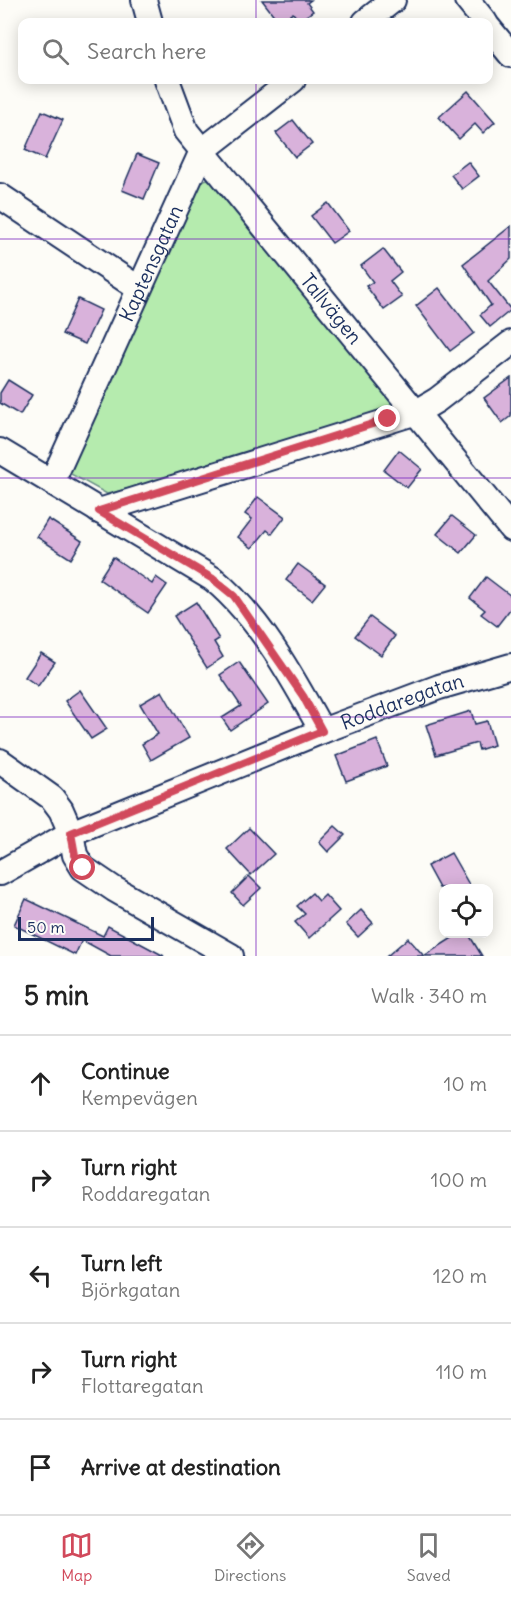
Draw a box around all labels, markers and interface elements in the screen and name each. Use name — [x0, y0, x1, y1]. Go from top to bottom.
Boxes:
search box — [18, 18, 493, 84]
icon: search — [39, 35, 72, 68]
text: Search here — [87, 37, 206, 65]
street label: Kaptensgatan — [113, 201, 188, 325]
street label: Tallvägen — [295, 268, 368, 349]
route end — [374, 405, 400, 431]
street label: Roddaregatan — [337, 667, 467, 735]
route start — [69, 854, 95, 880]
map controls — [439, 884, 493, 938]
button: locate — [439, 884, 493, 938]
scale bar — [18, 914, 154, 941]
text: 50 m — [27, 917, 65, 937]
text: 5 min — [24, 979, 89, 1012]
text: Walk · 340 m — [371, 983, 487, 1008]
text: Continue — [81, 1057, 170, 1085]
icon: ahead — [24, 1067, 57, 1100]
text: 10 m — [444, 1071, 487, 1096]
text: Kempevägen — [81, 1085, 198, 1110]
text: Turn right — [81, 1153, 177, 1181]
icon: right — [24, 1163, 57, 1196]
text: 100 m — [430, 1167, 487, 1192]
text: Roddaregatan — [81, 1181, 210, 1206]
text: Turn left — [81, 1249, 162, 1277]
icon: left — [24, 1259, 57, 1292]
text: 120 m — [433, 1263, 487, 1288]
text: Björkgatan — [81, 1277, 180, 1302]
text: Turn right — [81, 1345, 177, 1373]
icon: right — [24, 1355, 57, 1388]
text: 110 m — [436, 1359, 487, 1384]
text: Flottaregatan — [81, 1373, 203, 1398]
icon: arrive — [24, 1451, 57, 1484]
text: Arrive at destination — [81, 1453, 281, 1481]
tab: Map — [60, 1529, 93, 1585]
tab: Directions — [214, 1529, 286, 1585]
tab: Saved — [407, 1529, 451, 1585]

